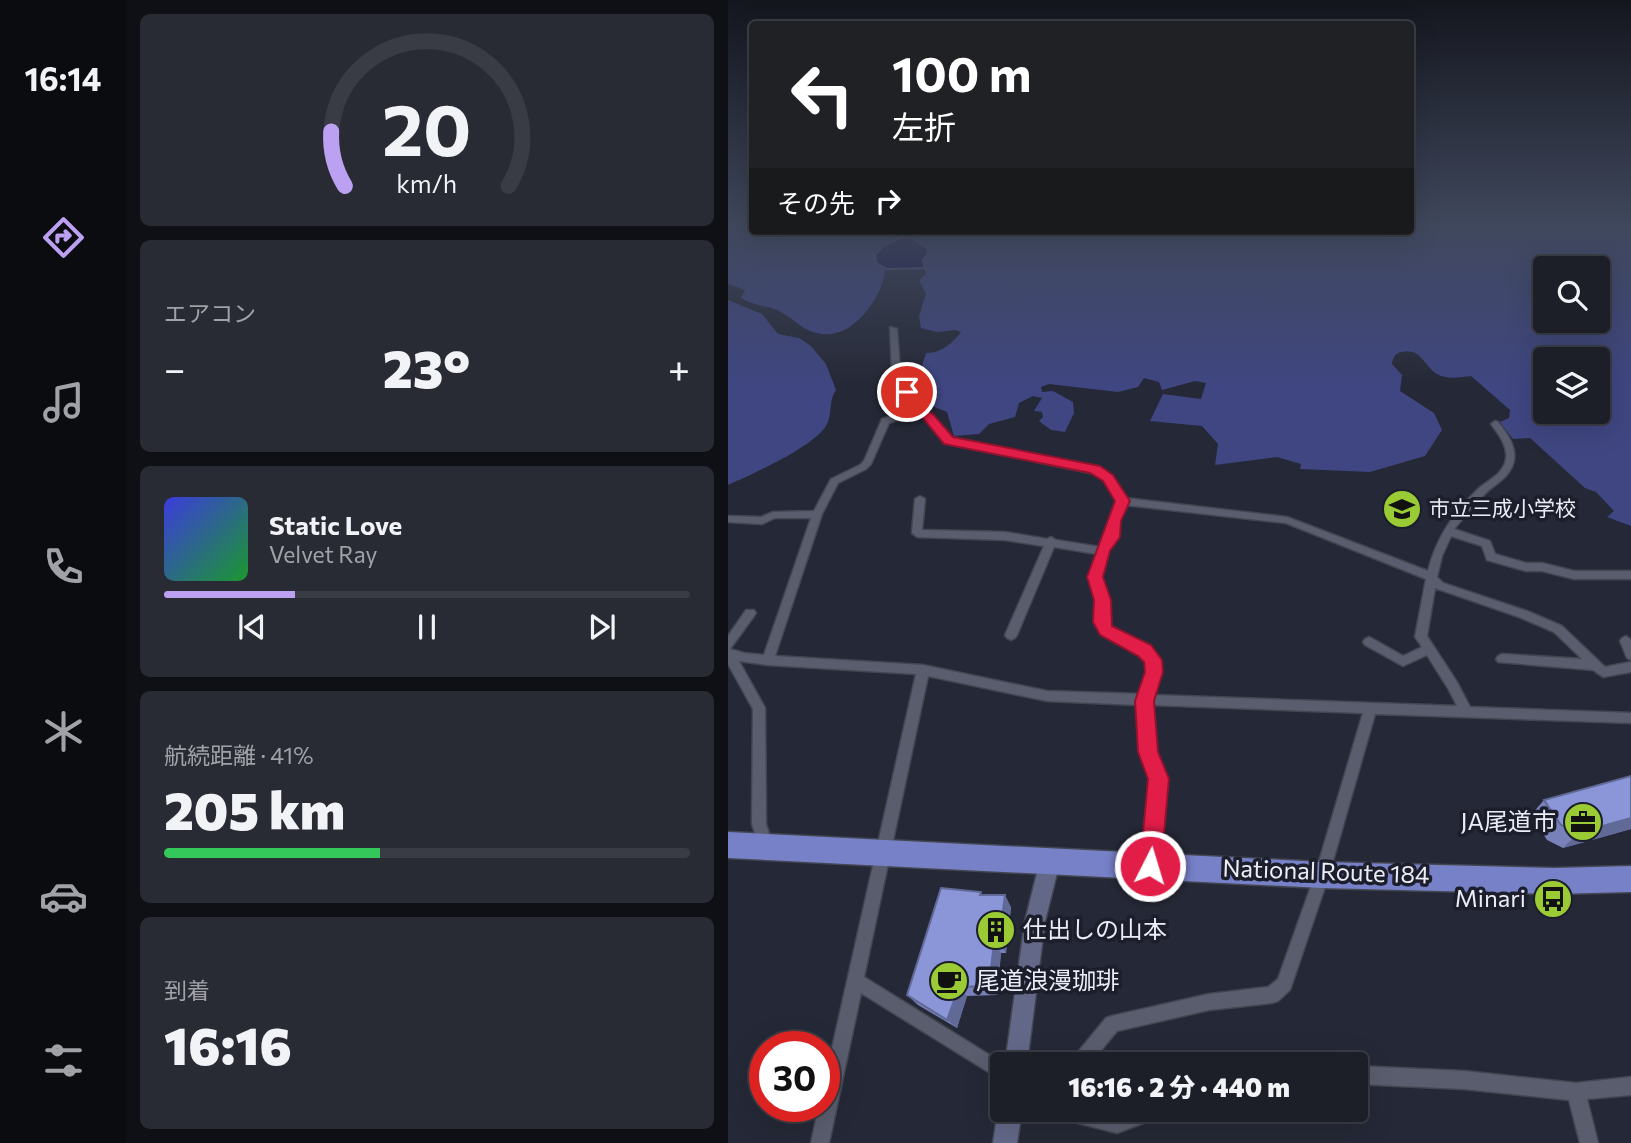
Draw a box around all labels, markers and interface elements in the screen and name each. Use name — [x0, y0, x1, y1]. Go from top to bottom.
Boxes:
text: 100 m — [892, 42, 1031, 102]
icon: left — [777, 49, 868, 140]
text: 16:14 — [25, 58, 101, 98]
text: 20 — [382, 82, 472, 171]
text: 左折 — [892, 106, 956, 146]
text: km/h — [397, 168, 457, 198]
icon: right — [869, 182, 907, 220]
text: その先 — [777, 187, 855, 218]
icon: directions — [39, 213, 88, 262]
map controls — [1533, 256, 1610, 424]
button: search — [1533, 256, 1610, 333]
text: エアコン — [164, 299, 256, 327]
text: 23° — [383, 335, 470, 399]
text: − — [164, 344, 186, 391]
text: + — [668, 344, 690, 391]
button: layers — [1533, 347, 1610, 424]
pin — [877, 362, 937, 422]
icon: arrive — [888, 373, 926, 411]
icon: music — [39, 378, 88, 427]
school or university icon: 市立三成小学校 — [1381, 488, 1423, 530]
place label: 市立三成小学校 — [1429, 495, 1576, 520]
text: Static Love — [269, 509, 402, 540]
text: Velvet Ray — [269, 540, 377, 568]
icon: phone — [39, 542, 88, 591]
icon: previous — [233, 608, 271, 646]
icon: pause — [408, 608, 446, 646]
icon: next — [583, 608, 621, 646]
icon: climate — [39, 707, 88, 756]
text: 航続距離 · 41% — [164, 741, 313, 769]
text: 205 km — [164, 777, 345, 841]
office icon: JA尾道市 — [1562, 801, 1604, 843]
place label: JA尾道市 — [1460, 806, 1556, 835]
position arrow — [1113, 829, 1187, 903]
street label: National Route 184 — [1222, 852, 1430, 889]
icon: car — [39, 872, 88, 921]
bus stop icon: Minari — [1532, 878, 1574, 920]
place label: Minari — [1455, 883, 1526, 912]
building icon: 仕出しの山本 — [975, 909, 1017, 951]
place label: 仕出しの山本 — [1023, 914, 1167, 943]
cafe icon: 尾道浪漫珈琲 — [928, 960, 970, 1002]
place label: 尾道浪漫珈琲 — [976, 965, 1120, 994]
text: 到着 — [164, 976, 210, 1004]
text: 16:16 — [164, 1012, 292, 1076]
speed limit sign: 30 — [749, 1031, 840, 1122]
icon: filters — [39, 1036, 88, 1085]
text: 16:16 · 2 分 · 440 m — [1068, 1071, 1290, 1102]

